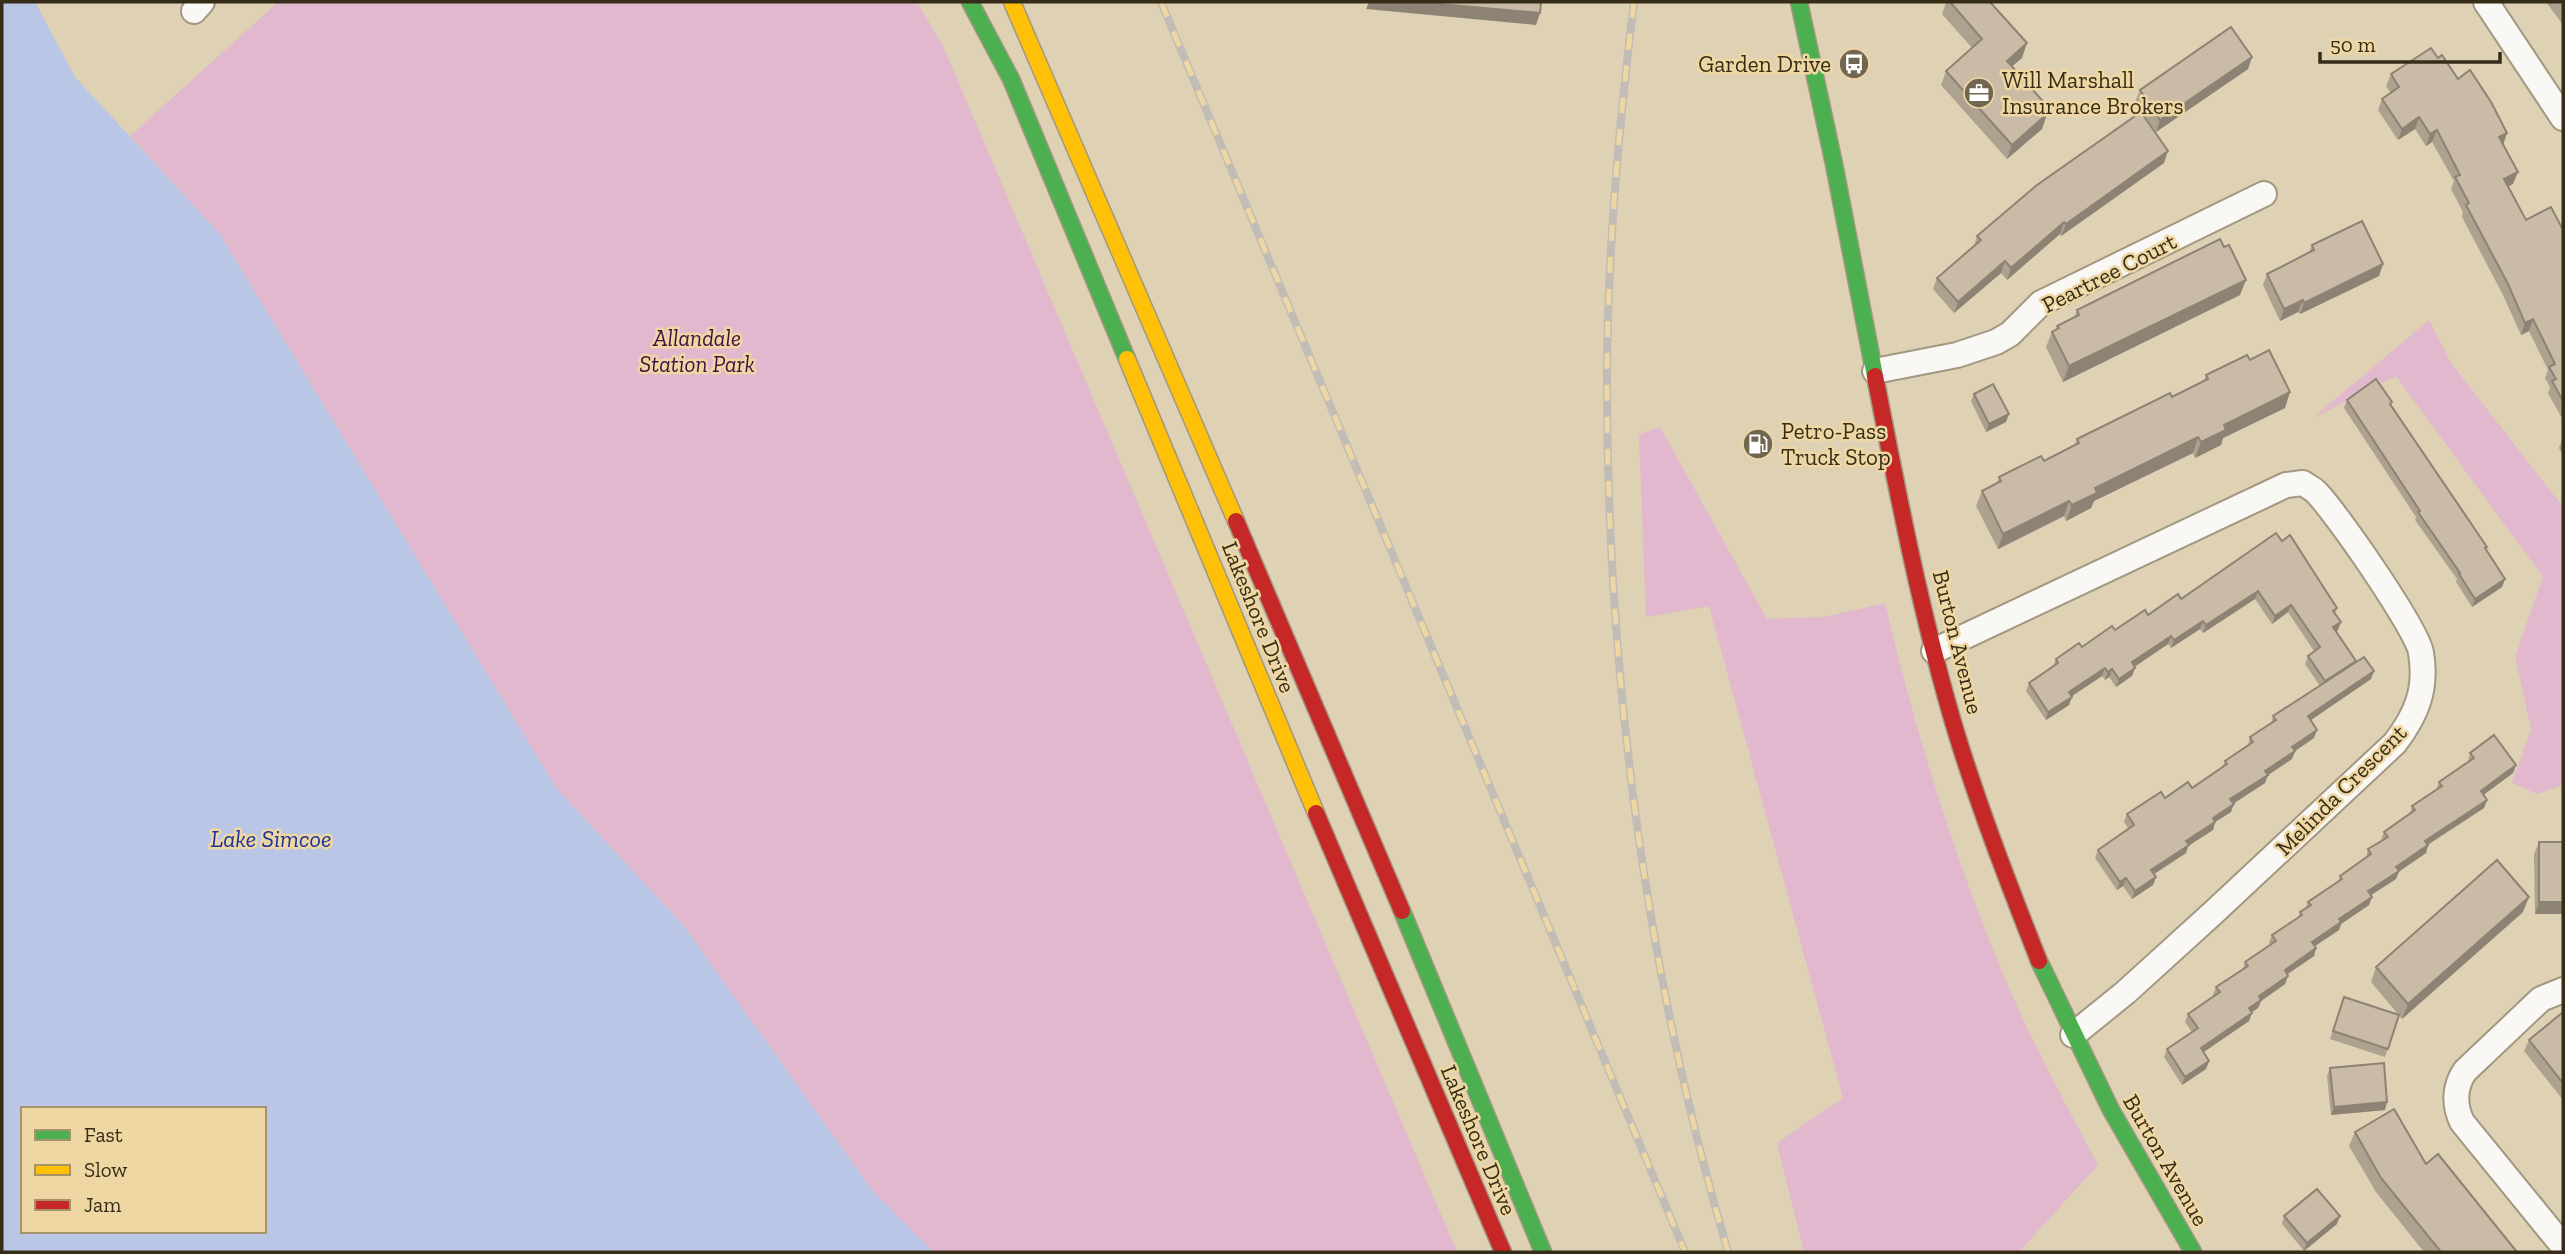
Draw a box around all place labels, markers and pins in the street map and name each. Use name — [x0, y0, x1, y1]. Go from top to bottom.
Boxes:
bus stop icon: Garden Drive — [1837, 47, 1871, 81]
place label: Garden Drive — [1698, 50, 1831, 78]
place label: Will Marshall Insurance Brokers — [2002, 66, 2184, 120]
office icon: Will Marshall Insurance Brokers — [1962, 76, 1996, 110]
place label: Petro-Pass Truck Stop — [1781, 417, 1891, 471]
fuel station icon: Petro-Pass Truck Stop — [1741, 427, 1775, 461]

